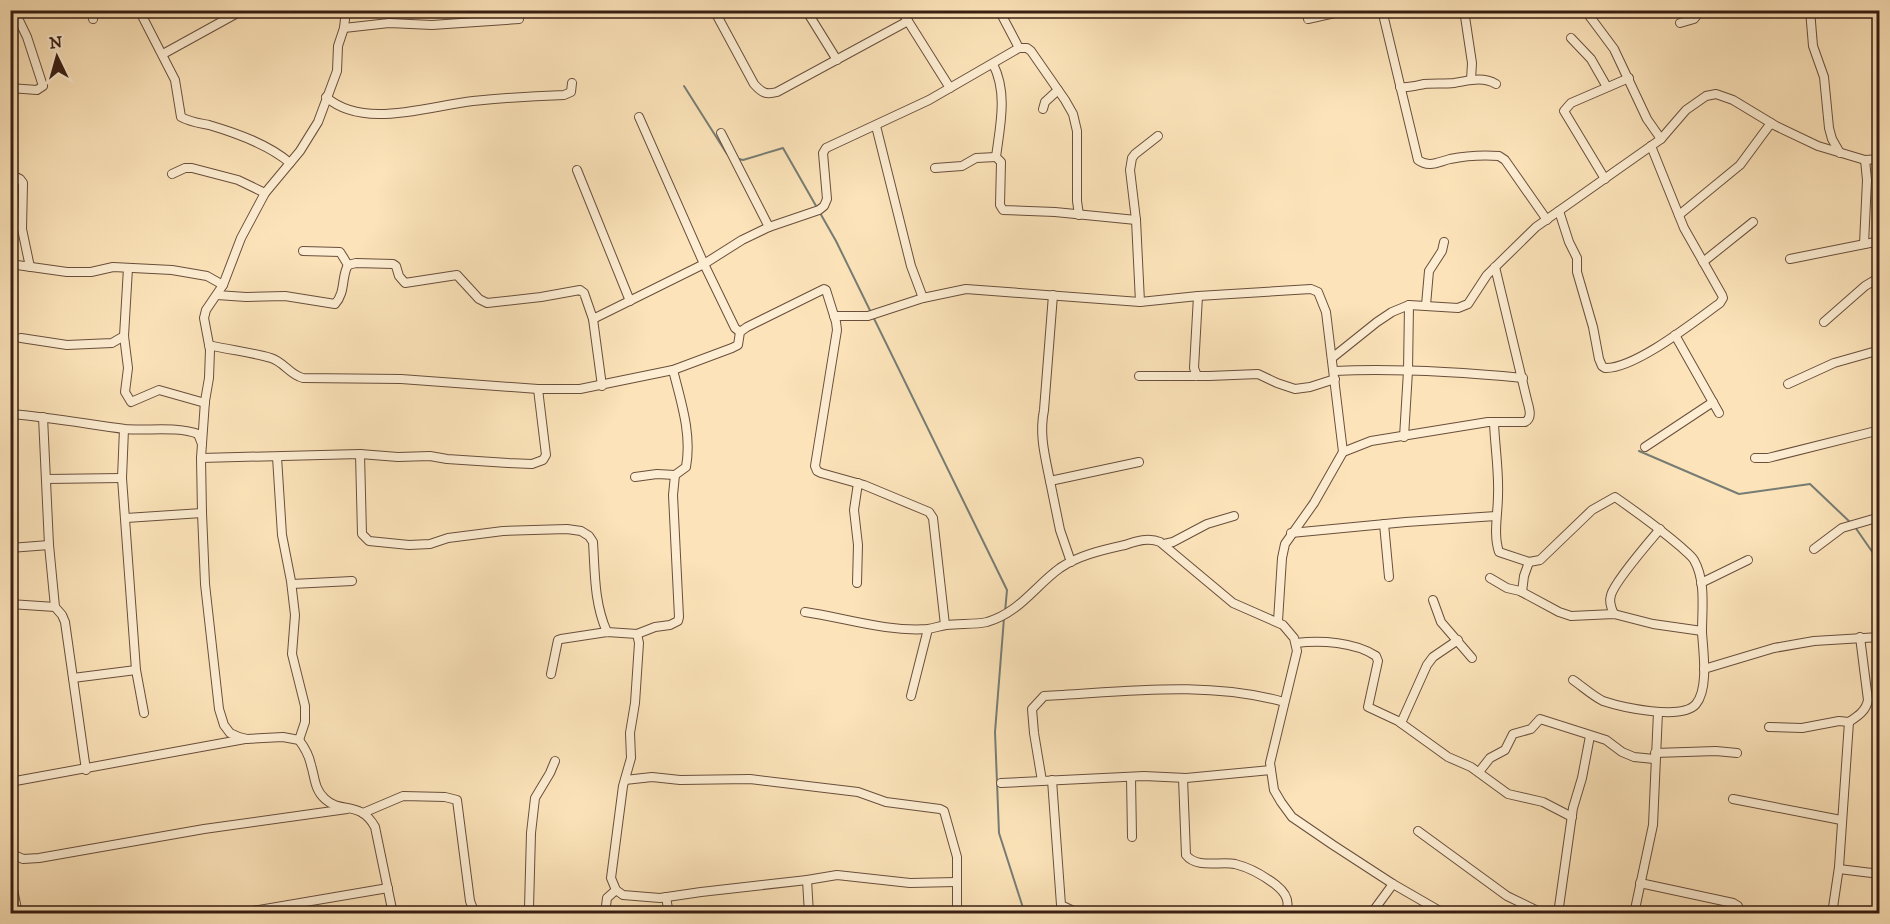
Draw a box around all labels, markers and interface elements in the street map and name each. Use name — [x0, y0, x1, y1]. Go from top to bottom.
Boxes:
north arrow — [27, 27, 87, 87]
text: N — [48, 33, 63, 54]

